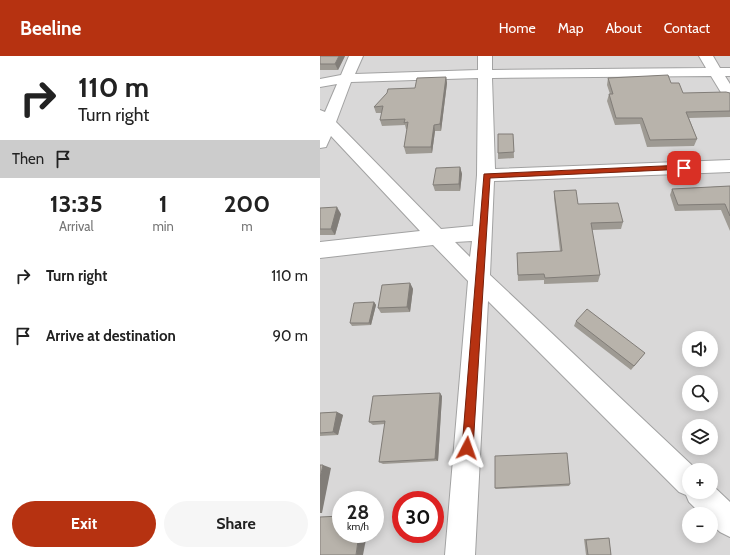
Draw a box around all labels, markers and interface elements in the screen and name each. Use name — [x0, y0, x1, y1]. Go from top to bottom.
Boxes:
text: Beeline — [20, 17, 81, 40]
text: Home — [499, 19, 536, 37]
text: Map — [558, 19, 583, 37]
text: About — [605, 19, 642, 37]
text: Contact — [664, 19, 710, 37]
text: 110 m — [78, 70, 149, 104]
icon: right — [12, 72, 64, 124]
text: Turn right — [78, 104, 149, 126]
icon: arrive — [52, 148, 74, 170]
text: Then — [12, 150, 44, 168]
pin — [667, 151, 701, 185]
icon: arrive — [673, 157, 695, 179]
text: 13:35 — [50, 189, 103, 218]
text: 1 — [159, 189, 168, 218]
text: 200 — [224, 189, 270, 218]
text: Arrival — [59, 218, 94, 234]
text: min — [152, 218, 174, 234]
text: m — [241, 218, 253, 234]
icon: right — [12, 265, 34, 287]
text: Turn right — [46, 267, 107, 285]
text: 110 m — [271, 267, 308, 285]
icon: arrive — [12, 325, 34, 347]
text: Arrive at destination — [46, 327, 176, 345]
text: 90 m — [272, 327, 308, 345]
map controls — [682, 331, 718, 543]
button: sound — [682, 331, 718, 367]
button: search — [682, 375, 718, 411]
button: layers — [682, 419, 718, 455]
position arrow — [446, 427, 488, 469]
button: + — [682, 463, 718, 499]
speed limit sign: 30 — [392, 491, 444, 543]
text: 28 — [347, 500, 369, 524]
button: Exit — [12, 501, 156, 547]
button: Share — [164, 501, 308, 547]
button: − — [682, 507, 718, 543]
text: km/h — [347, 520, 369, 533]

